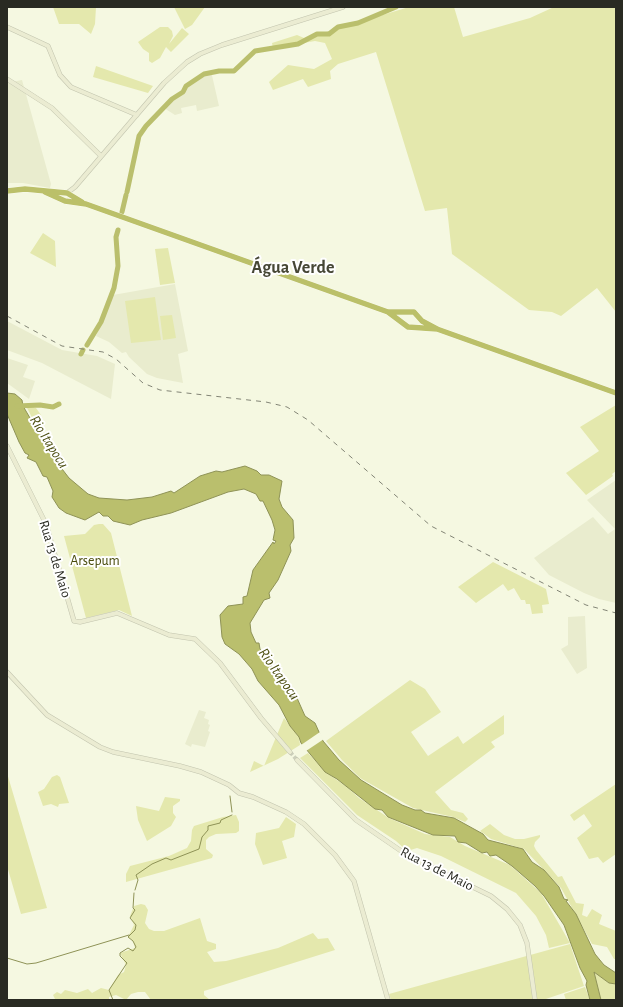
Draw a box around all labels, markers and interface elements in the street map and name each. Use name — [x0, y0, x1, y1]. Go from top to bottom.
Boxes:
district label: Água Verde — [251, 257, 335, 279]
water label: Rio Itapocu — [26, 412, 72, 472]
street label: Rua 13 de Maio — [35, 518, 75, 600]
park label: Arsepum — [70, 553, 120, 569]
water label: Rio Itapocu — [255, 644, 303, 704]
street label: Rua 13 de Maio — [398, 843, 476, 895]

